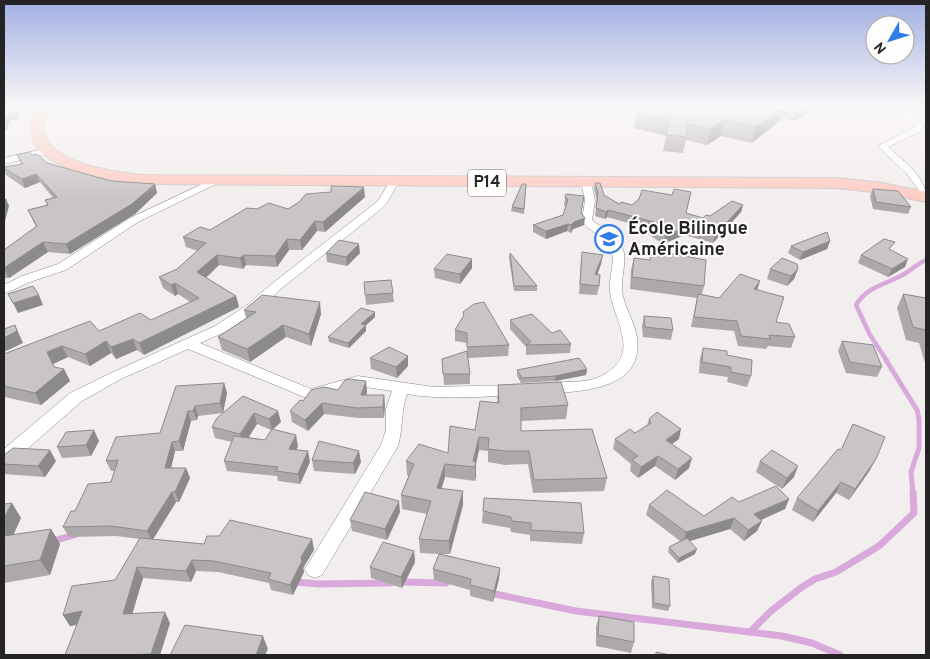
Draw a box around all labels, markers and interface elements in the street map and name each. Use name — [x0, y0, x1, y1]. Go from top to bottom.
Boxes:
north arrow — [865, 15, 915, 65]
text: N — [871, 38, 891, 56]
road number: P14 — [468, 170, 506, 197]
place label: École Bilingue Américaine — [628, 216, 748, 262]
school or university icon: École Bilingue Américaine — [594, 224, 624, 254]

